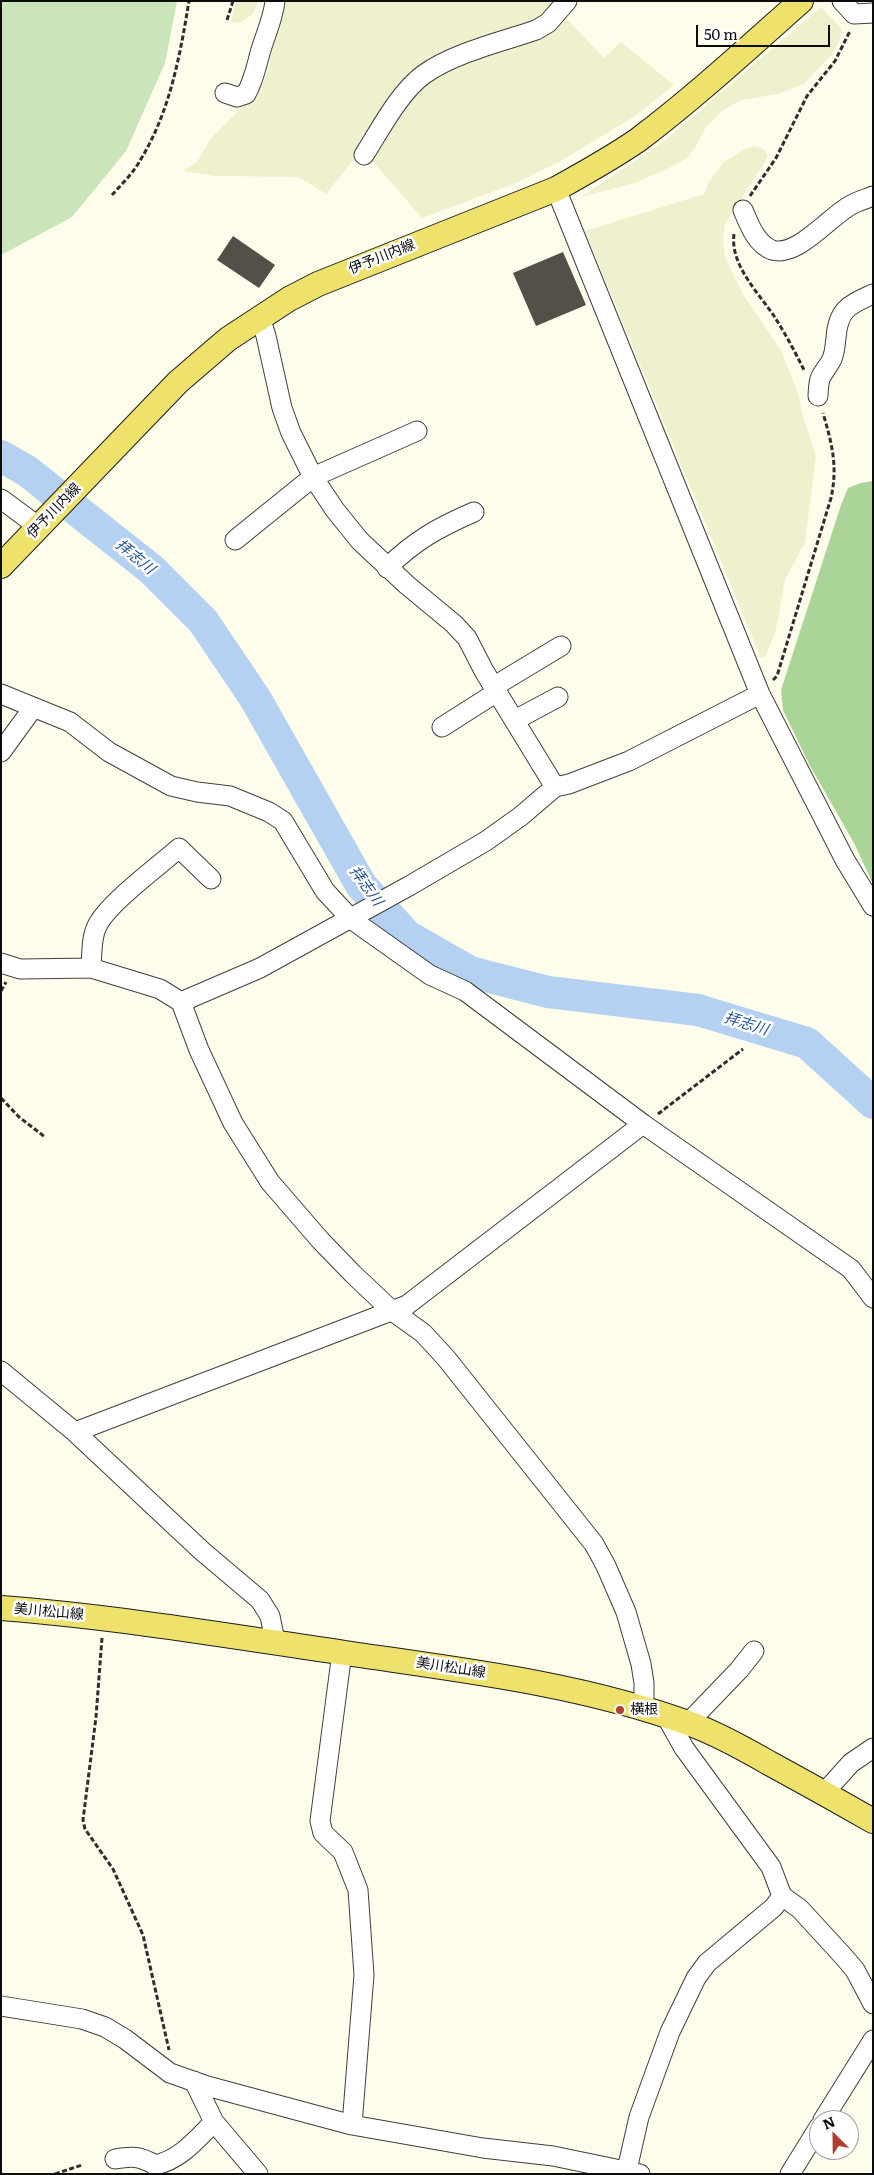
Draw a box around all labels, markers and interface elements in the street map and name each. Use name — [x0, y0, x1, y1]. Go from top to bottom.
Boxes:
scale bar — [699, 15, 833, 47]
text: 50 m — [704, 22, 738, 45]
street label: 伊予川内線 — [346, 236, 418, 278]
street label: 伊予川内線 — [24, 480, 84, 542]
water label: 拝志川 — [112, 536, 158, 578]
water label: 拝志川 — [345, 863, 387, 909]
water label: 拝志川 — [722, 1009, 770, 1039]
street label: 美川松山線 — [13, 1601, 85, 1623]
street label: 美川松山線 — [415, 1654, 487, 1682]
place label: 横根 — [630, 1702, 658, 1718]
marker: 横根 — [614, 1704, 626, 1716]
north arrow — [809, 2110, 859, 2160]
text: N — [819, 2111, 838, 2134]

